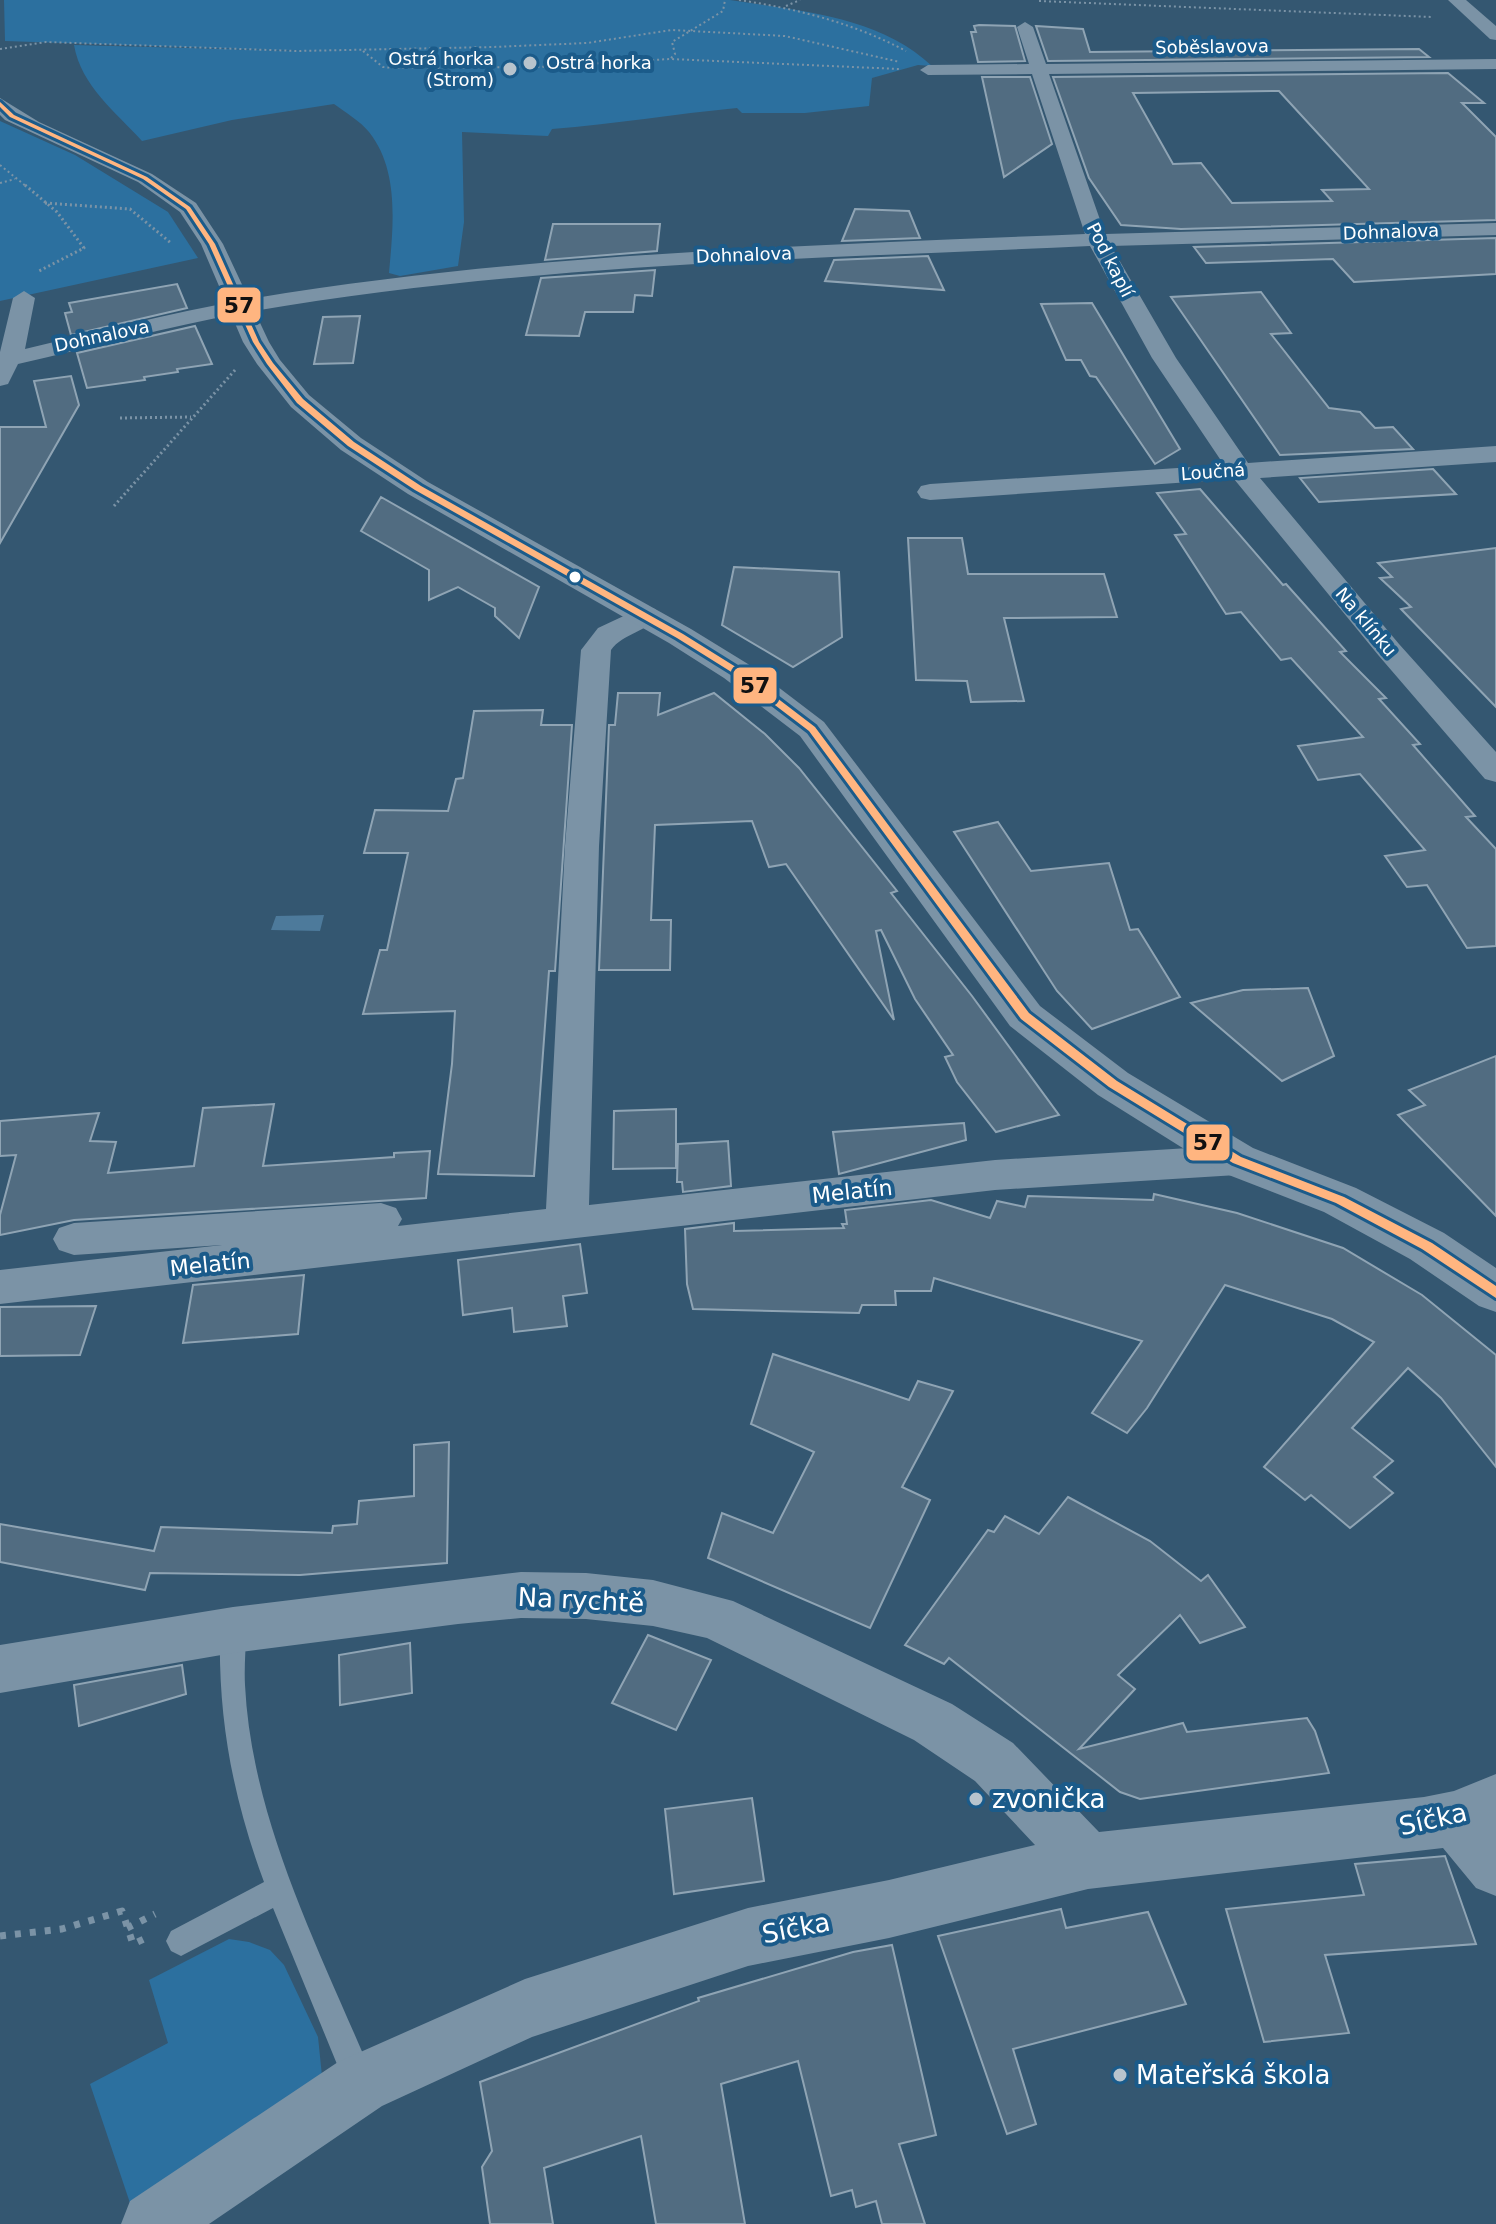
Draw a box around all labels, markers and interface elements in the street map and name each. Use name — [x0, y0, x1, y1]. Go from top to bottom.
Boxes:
street label: Soběslavova — [1155, 35, 1269, 58]
place label: Ostrá horka (Strom) — [388, 48, 494, 90]
place label: Ostrá horka — [546, 52, 652, 73]
marker: Ostrá horka — [521, 54, 539, 72]
marker: Ostrá horka (Strom) — [501, 60, 519, 78]
street label: Pod kaplí — [1083, 219, 1139, 301]
street label: Dohnalova — [1342, 219, 1440, 244]
street label: Dohnalova — [695, 242, 793, 267]
line badge: 57 — [216, 286, 262, 324]
text: 57 — [224, 293, 254, 318]
street label: Dohnalova — [53, 315, 151, 356]
street label: Loučná — [1180, 459, 1246, 484]
unlabelled marker — [567, 569, 583, 585]
street label: Na klínku — [1332, 583, 1401, 660]
line badge: 57 — [732, 666, 778, 705]
text: 57 — [740, 673, 770, 698]
line badge: 57 — [1185, 1123, 1231, 1162]
text: 57 — [1193, 1130, 1223, 1155]
street label: Melatín — [811, 1175, 894, 1208]
street label: Melatín — [169, 1248, 252, 1281]
street label: Na rychtě — [517, 1582, 645, 1618]
place label: zvonička — [992, 1784, 1105, 1814]
marker: zvonička — [967, 1790, 985, 1808]
street label: Síčka — [1396, 1797, 1470, 1841]
street label: Síčka — [759, 1907, 833, 1949]
place label: Mateřská škola — [1136, 2060, 1330, 2090]
marker: Mateřská škola — [1111, 2066, 1129, 2084]

